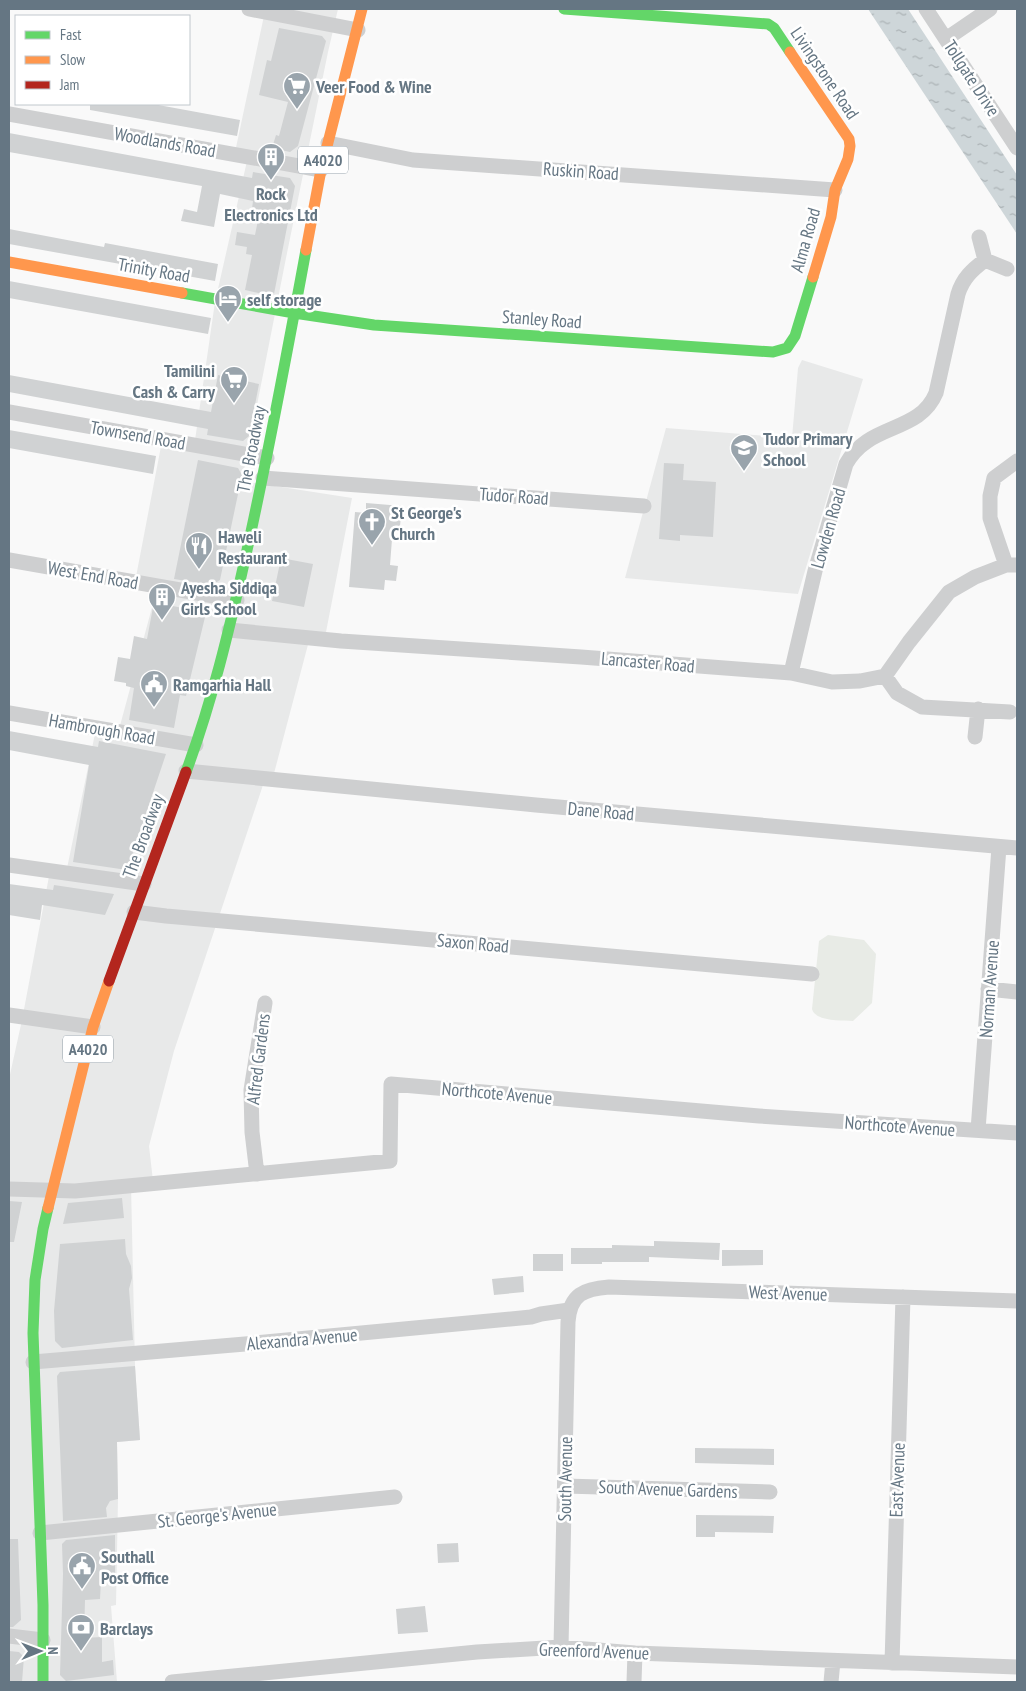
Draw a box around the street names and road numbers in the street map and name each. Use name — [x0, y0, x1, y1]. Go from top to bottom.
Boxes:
street label: Livingstone Road — [786, 22, 864, 124]
street label: Tollgate Drive — [939, 36, 1005, 120]
street label: Woodlands Road — [113, 122, 217, 162]
road number: A4020 — [298, 146, 348, 174]
street label: Ruskin Road — [542, 157, 620, 185]
street label: Alma Road — [785, 205, 825, 275]
street label: Trinity Road — [116, 252, 192, 288]
street label: Stanley Road — [501, 305, 583, 333]
street label: The Broadway — [231, 403, 271, 494]
street label: Townsend Road — [89, 415, 187, 455]
street label: Tudor Road — [479, 482, 549, 510]
street label: Lowden Road — [806, 485, 850, 571]
street label: West End Road — [46, 556, 140, 594]
street label: Lancaster Road — [600, 646, 696, 678]
street label: Hambrough Road — [47, 708, 157, 750]
street label: The Broadway — [117, 791, 169, 881]
street label: Dane Road — [567, 797, 635, 825]
street label: Saxon Road — [436, 928, 510, 958]
street label: Norman Avenue — [974, 939, 1004, 1039]
street label: Alfred Gardens — [241, 1012, 275, 1106]
road number: A4020 — [63, 1036, 113, 1062]
street label: Northcote Avenue — [441, 1077, 553, 1109]
street label: Northcote Avenue — [844, 1111, 956, 1141]
street label: West Avenue — [748, 1280, 828, 1306]
street label: Alexandra Avenue — [246, 1323, 358, 1355]
street label: South Avenue — [553, 1436, 577, 1522]
street label: East Avenue — [884, 1442, 910, 1518]
street label: South Avenue Gardens — [598, 1475, 738, 1503]
street label: St. George's Avenue — [156, 1497, 278, 1533]
street label: Greenford Avenue — [539, 1638, 649, 1664]

